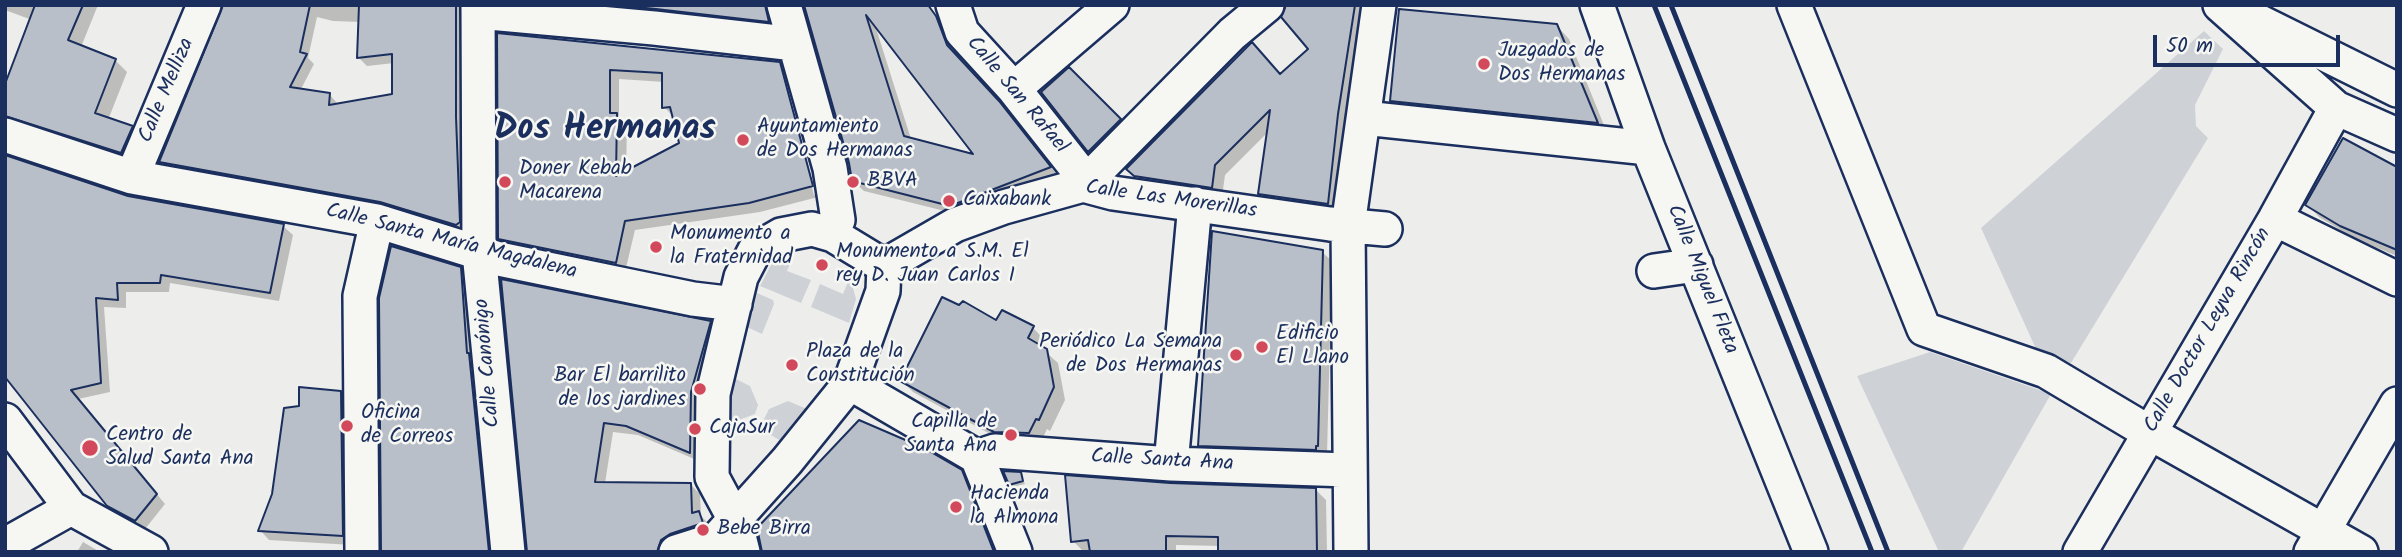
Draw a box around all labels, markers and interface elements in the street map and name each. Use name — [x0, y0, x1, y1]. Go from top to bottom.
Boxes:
scale bar — [2157, 21, 2344, 65]
text: 50 m — [2166, 30, 2213, 63]
street label: Calle San Rafael — [960, 32, 1072, 160]
street label: Calle Melliza — [135, 35, 201, 147]
place label: Juzgados de Dos Hermanas — [1498, 39, 1625, 89]
marker: Juzgados de Dos Hermanas — [1476, 56, 1492, 72]
district label: Dos Hermanas — [494, 111, 716, 153]
place label: Ayuntamiento de Dos Hermanas — [757, 115, 913, 165]
marker: Ayuntamiento de Dos Hermanas — [735, 132, 751, 148]
place label: Doner Kebab Macarena — [519, 157, 632, 207]
place label: BBVA — [867, 169, 918, 195]
marker: Doner Kebab Macarena — [497, 174, 513, 190]
marker: BBVA — [845, 174, 861, 190]
street label: Calle Las Morerillas — [1084, 176, 1258, 226]
place label: Caixabank — [963, 188, 1051, 214]
marker: Caixabank — [941, 193, 957, 209]
street label: Calle Santa María Magdalena — [323, 200, 579, 286]
street label: Calle Miguel Fleta — [1660, 202, 1742, 358]
place label: Monumento a la Fraternidad — [670, 222, 793, 272]
street label: Calle Doctor Leyva Rincón — [2140, 224, 2278, 438]
marker: Monumento a la Fraternidad — [648, 239, 664, 255]
place label: Monumento a S.M. El rey D. Juan Carlos I — [836, 240, 1029, 290]
marker: Monumento a S.M. El rey D. Juan Carlos I — [814, 257, 830, 273]
street label: Calle Canónigo — [471, 297, 507, 429]
place label: Edificio El Llano — [1276, 322, 1349, 372]
place label: Periódico La Semana de Dos Hermanas — [1039, 330, 1222, 380]
marker: Edificio El Llano — [1254, 339, 1270, 355]
place label: Plaza de la Constitución — [806, 340, 915, 390]
marker: Periódico La Semana de Dos Hermanas — [1228, 347, 1244, 363]
marker: Plaza de la Constitución — [784, 357, 800, 373]
place label: Bar El barrilito de los jardines — [554, 364, 686, 414]
marker: Bar El barrilito de los jardines — [692, 381, 708, 397]
place label: Oficina de Correos — [361, 401, 453, 451]
place label: Capilla de Santa Ana — [905, 410, 997, 460]
place label: CajaSur — [709, 416, 775, 442]
marker: Oficina de Correos — [339, 418, 355, 434]
marker: CajaSur — [687, 421, 703, 437]
place label: Centro de Salud Santa Ana — [106, 423, 254, 473]
marker: Capilla de Santa Ana — [1003, 427, 1019, 443]
marker: Centro de Salud Santa Ana — [80, 438, 100, 458]
street label: Calle Santa Ana — [1090, 446, 1234, 478]
place label: Hacienda la Almona — [970, 482, 1059, 532]
marker: Hacienda la Almona — [948, 499, 964, 515]
place label: Bebe Birra — [717, 517, 811, 543]
marker: Bebe Birra — [695, 522, 711, 538]

